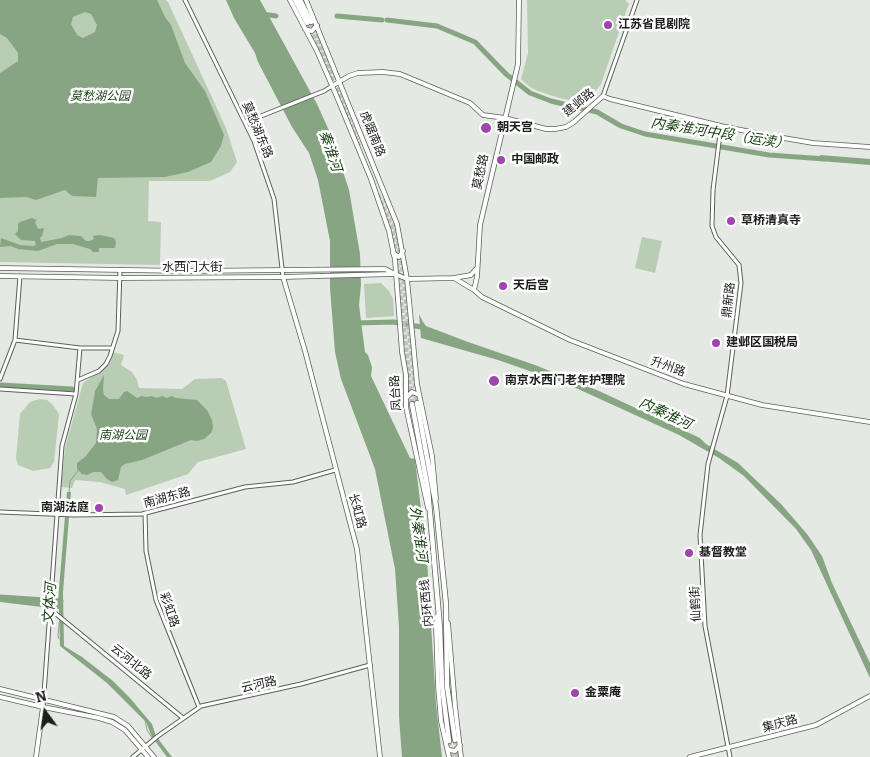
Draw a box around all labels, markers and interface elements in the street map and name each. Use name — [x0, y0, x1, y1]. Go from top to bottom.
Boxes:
place label: 江苏省昆剧院 — [618, 18, 690, 32]
marker: 江苏省昆剧院 — [602, 19, 614, 31]
street label: 建邺路 — [560, 86, 598, 120]
park label: 莫愁湖公园 — [70, 90, 130, 104]
street label: 莫愁湖东路 — [239, 100, 275, 160]
street label: 虎踞南路 — [356, 109, 388, 159]
water label: 内秦淮河中段（运渎） — [650, 115, 790, 153]
marker: 朝天宫 — [479, 121, 493, 135]
place label: 朝天宫 — [497, 121, 533, 135]
water label: 秦淮河 — [315, 128, 345, 174]
street label: 莫愁路 — [470, 153, 492, 191]
place label: 中国邮政 — [511, 153, 559, 167]
marker: 中国邮政 — [495, 154, 507, 166]
place label: 草桥清真寺 — [741, 214, 801, 228]
marker: 草桥清真寺 — [725, 215, 737, 227]
street label: 水西门大街 — [162, 261, 222, 275]
place label: 天后宫 — [513, 279, 549, 293]
marker: 天后宫 — [497, 280, 509, 292]
street label: 鼎新路 — [720, 281, 738, 319]
place label: 建邺区国税局 — [726, 336, 798, 350]
marker: 建邺区国税局 — [710, 337, 722, 349]
street label: 升州路 — [649, 354, 687, 380]
marker: 南京水西门老年护理院 — [487, 374, 501, 388]
place label: 南京水西门老年护理院 — [505, 374, 625, 388]
street label: 凤台路 — [388, 375, 404, 411]
water label: 内秦淮河 — [636, 395, 694, 433]
park label: 南湖公园 — [99, 429, 147, 443]
street label: 南湖东路 — [142, 485, 192, 511]
street label: 长虹路 — [345, 492, 369, 530]
place label: 南湖法庭 — [41, 501, 89, 515]
marker: 南湖法庭 — [93, 502, 105, 514]
water label: 外秦淮河 — [406, 505, 430, 563]
place label: 基督教堂 — [699, 546, 747, 560]
marker: 基督教堂 — [683, 547, 695, 559]
street label: 内环西线 — [418, 578, 436, 628]
water label: 文体河 — [40, 582, 60, 626]
street label: 仙鹤街 — [688, 586, 704, 622]
street label: 彩虹路 — [156, 591, 182, 629]
street label: 云河北路 — [108, 641, 154, 683]
street label: 云河路 — [240, 674, 278, 696]
place label: 金粟庵 — [585, 686, 621, 700]
north arrow — [20, 687, 70, 737]
text: N — [34, 687, 49, 707]
marker: 金粟庵 — [569, 687, 581, 699]
street label: 集庆路 — [761, 712, 799, 736]

